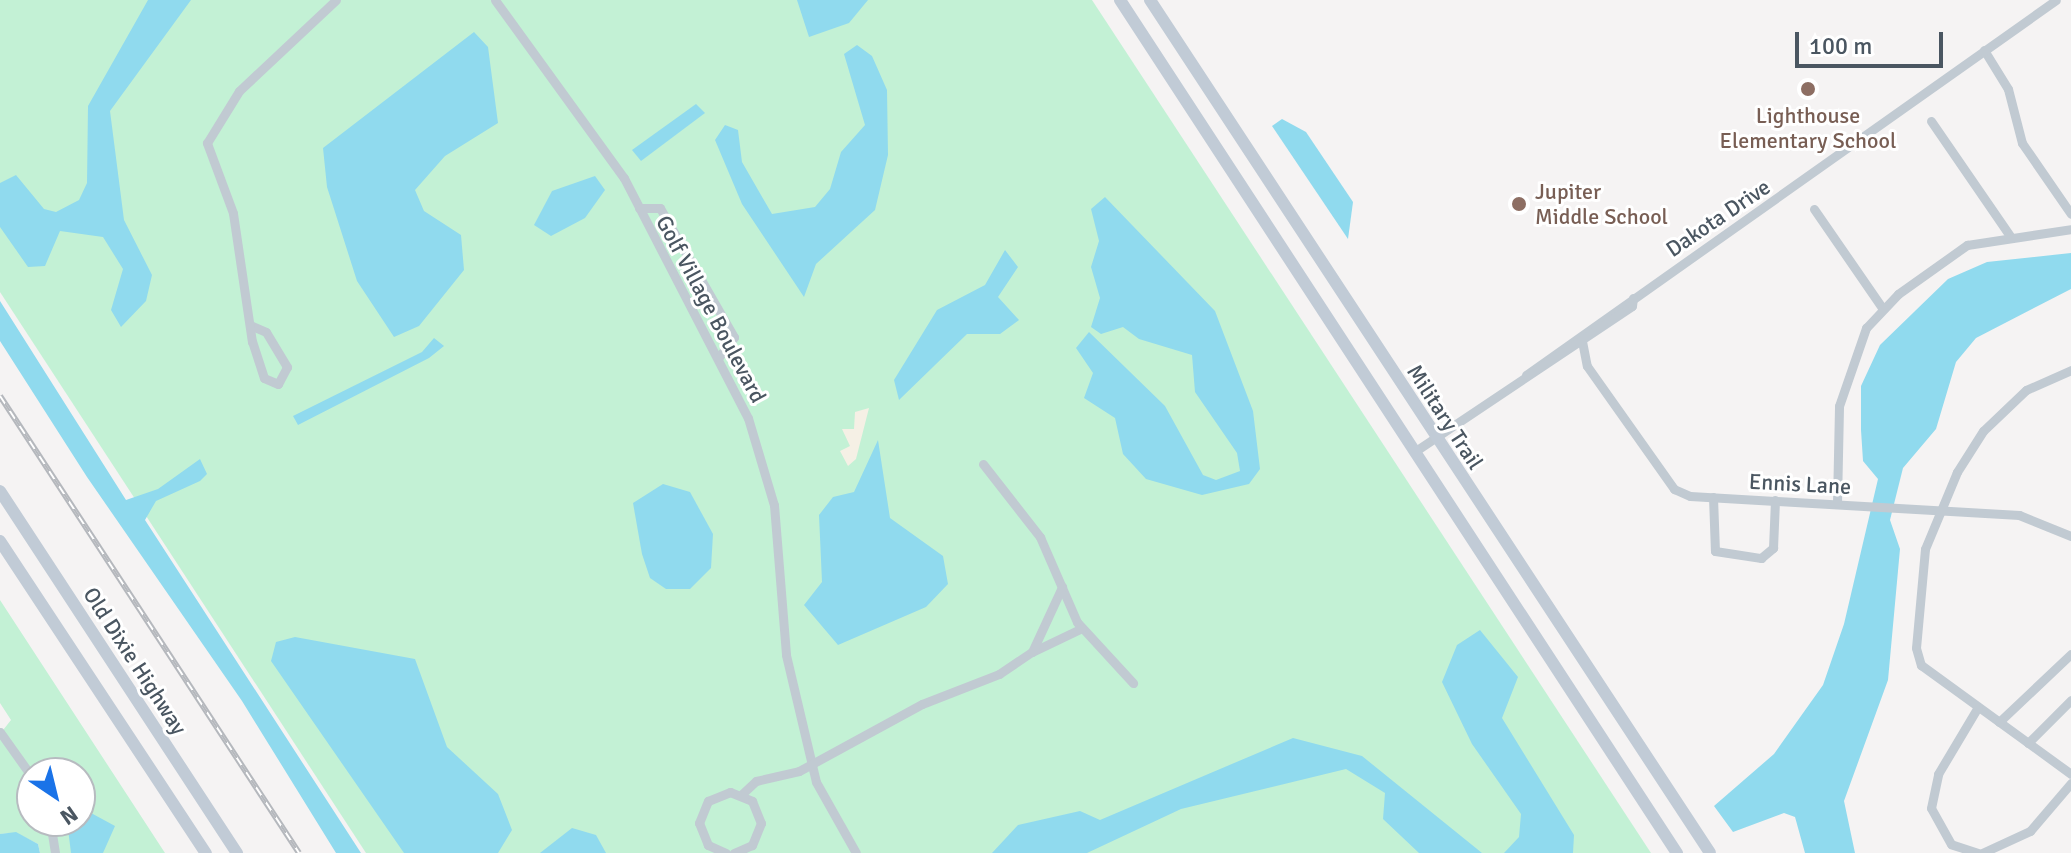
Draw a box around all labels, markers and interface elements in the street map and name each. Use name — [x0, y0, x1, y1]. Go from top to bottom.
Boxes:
scale bar — [1799, 16, 1947, 66]
text: 100 m — [1809, 31, 1872, 61]
marker: Lighthouse Elementary School — [1799, 80, 1817, 98]
place label: Lighthouse Elementary School — [1720, 102, 1896, 154]
street label: Dakota Drive — [1661, 174, 1775, 262]
place label: Jupiter Middle School — [1535, 178, 1668, 230]
marker: Jupiter Middle School — [1510, 195, 1528, 213]
street label: Golf Village Boulevard — [650, 211, 772, 407]
street label: Military Trail — [1401, 360, 1489, 474]
street label: Ennis Lane — [1748, 468, 1852, 500]
street label: Old Dixie Highway — [78, 582, 192, 740]
north arrow — [16, 757, 96, 837]
text: N — [55, 800, 83, 831]

